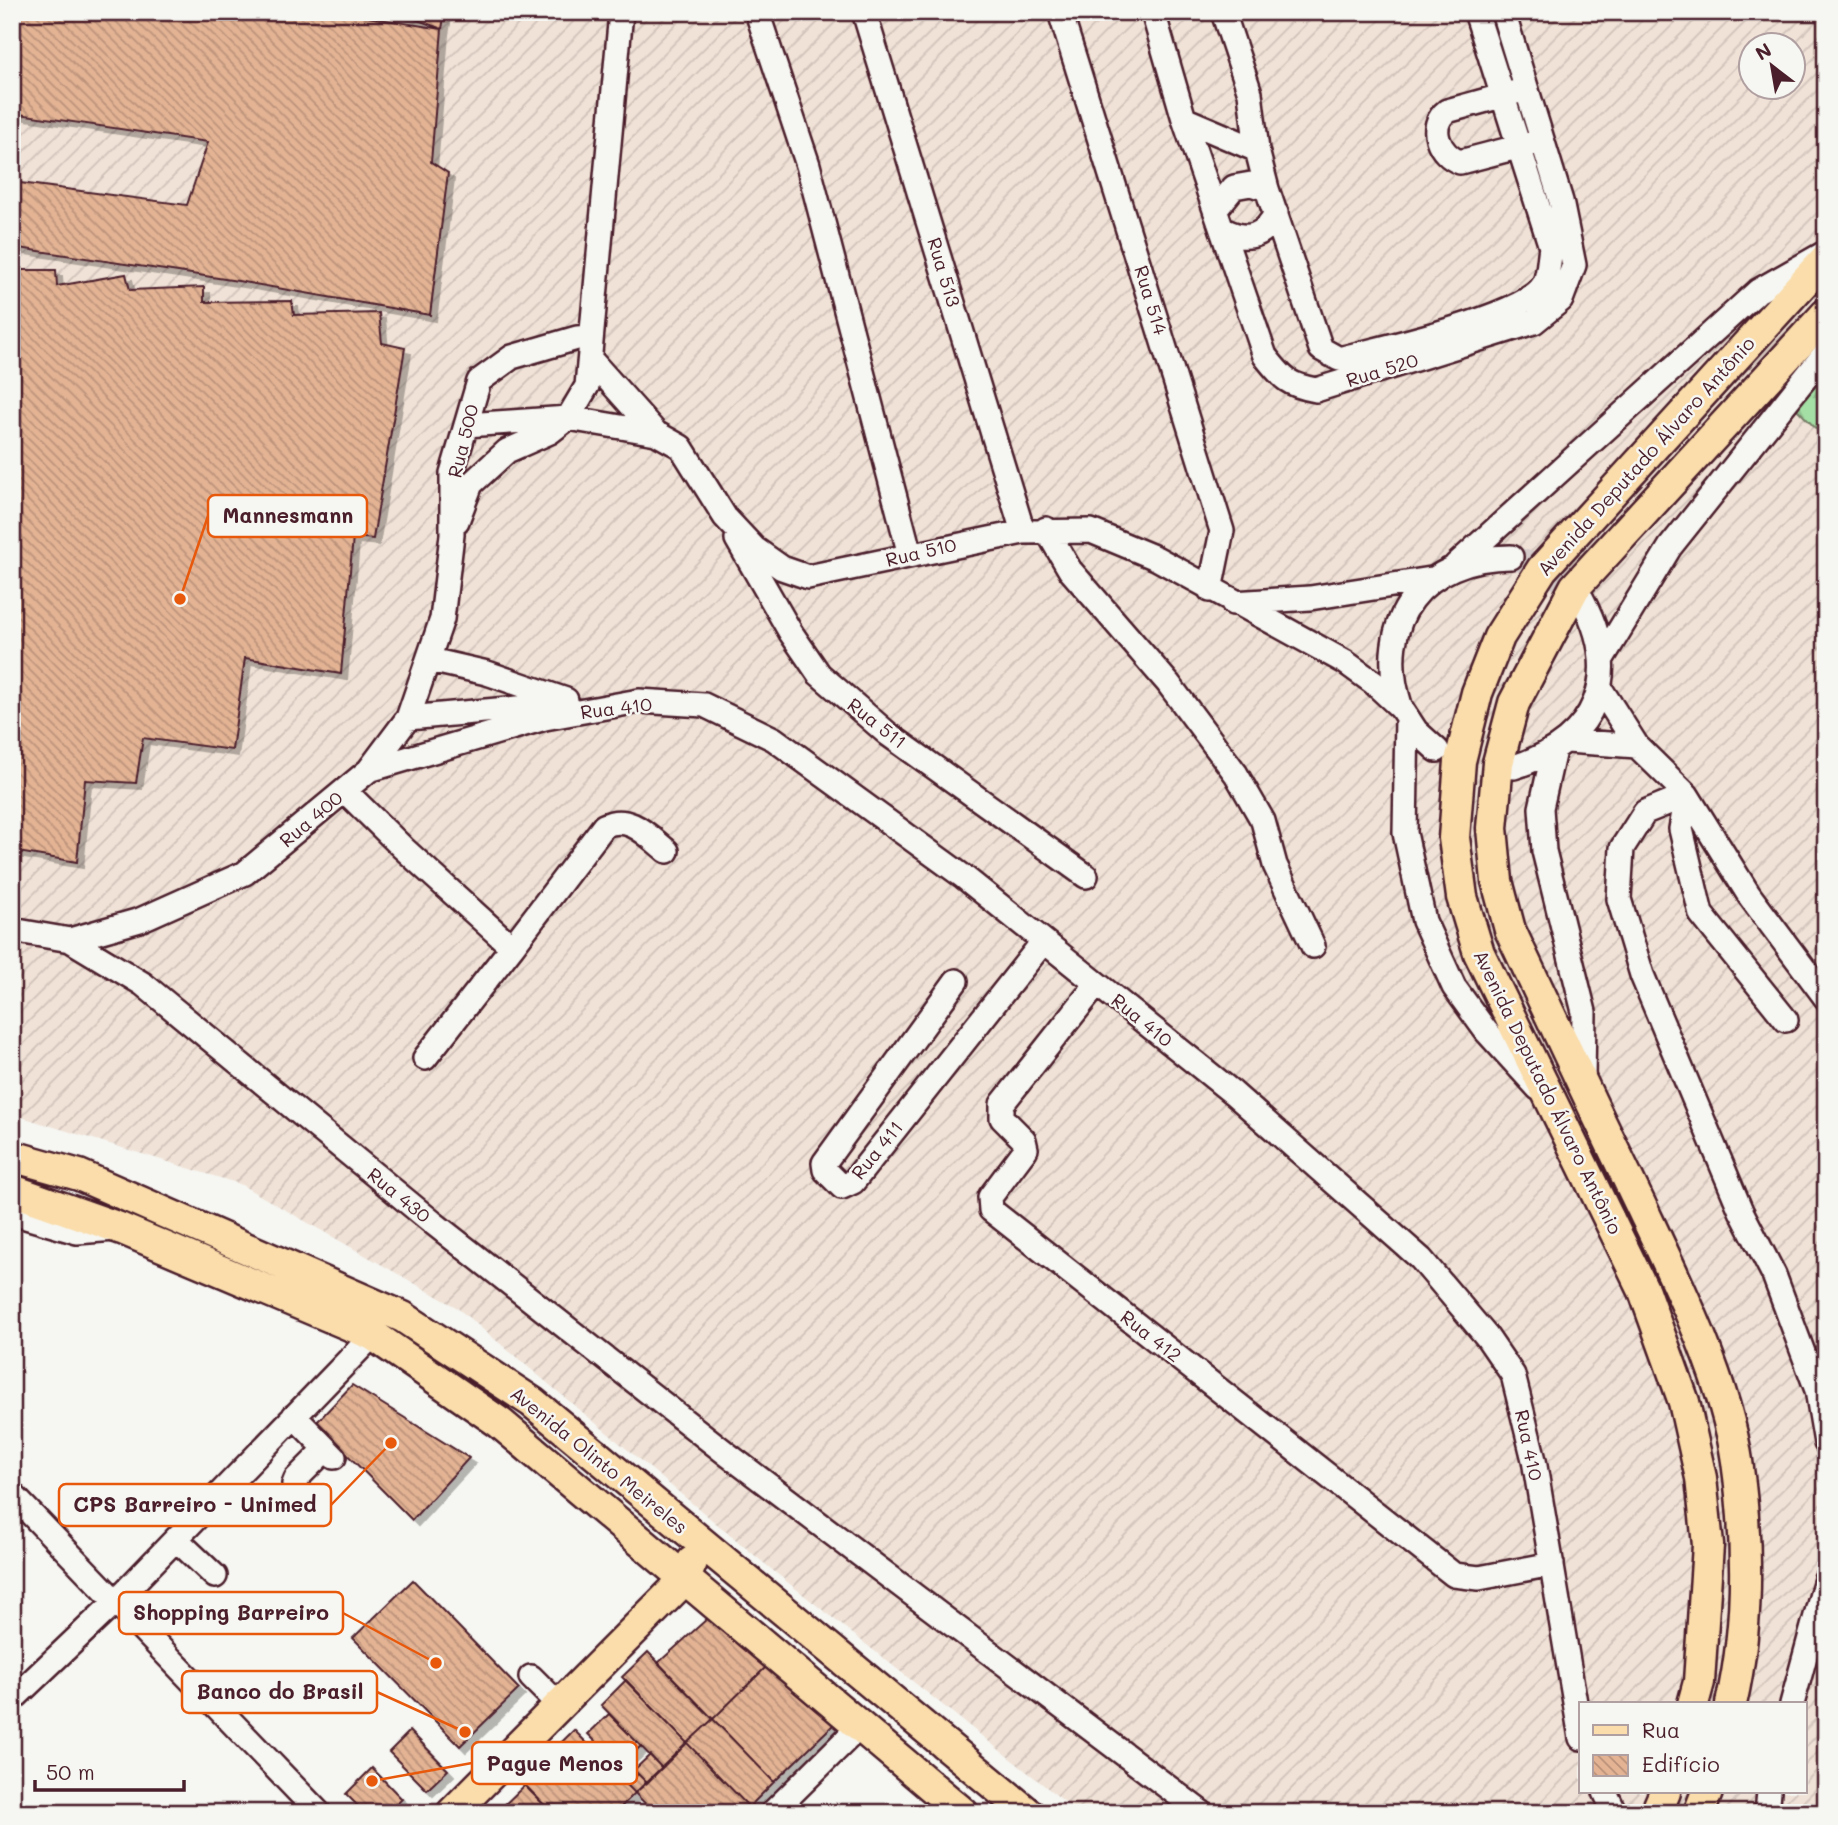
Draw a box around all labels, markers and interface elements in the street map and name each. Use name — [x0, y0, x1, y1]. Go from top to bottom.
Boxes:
north arrow — [1736, 32, 1806, 102]
text: N — [1750, 37, 1776, 65]
street label: Rua 513 — [922, 234, 967, 310]
street label: Rua 514 — [1129, 262, 1174, 338]
street label: Avenida Deputado Álvaro Antônio — [1531, 331, 1760, 581]
street label: Rua 520 — [1343, 347, 1421, 392]
street label: Rua 500 — [441, 401, 484, 480]
callout: Mannesmann — [208, 495, 367, 537]
text: Mannesmann — [223, 501, 353, 528]
street label: Rua 510 — [883, 531, 959, 572]
street label: Rua 410 — [579, 691, 653, 724]
street label: Rua 511 — [843, 692, 912, 754]
street label: Rua 400 — [274, 785, 348, 852]
street label: Avenida Deputado Álvaro Antônio — [1469, 945, 1628, 1238]
street label: Rua 410 — [1107, 987, 1178, 1052]
street label: Rua 411 — [845, 1115, 908, 1184]
street label: Rua 430 — [362, 1161, 436, 1228]
street label: Rua 412 — [1116, 1304, 1187, 1367]
street label: Avenida Olinto Meireles — [506, 1380, 693, 1539]
street label: Rua 410 — [1510, 1407, 1549, 1483]
callout: CPS Barreiro - Unimed — [59, 1484, 331, 1526]
text: CPS Barreiro - Unimed — [73, 1490, 317, 1517]
callout: Shopping Barreiro — [119, 1592, 343, 1634]
text: Shopping Barreiro — [133, 1598, 329, 1625]
callout: Banco do Brasil — [182, 1671, 377, 1713]
text: Banco do Brasil — [197, 1677, 363, 1704]
legend — [1579, 1702, 1806, 1794]
text: Rua — [1642, 1716, 1680, 1743]
callout: Pague Menos — [472, 1742, 637, 1784]
scale bar — [35, 1748, 184, 1792]
text: Pague Menos — [487, 1749, 623, 1776]
text: Edifício — [1642, 1750, 1720, 1777]
text: 50 m — [46, 1758, 95, 1785]

